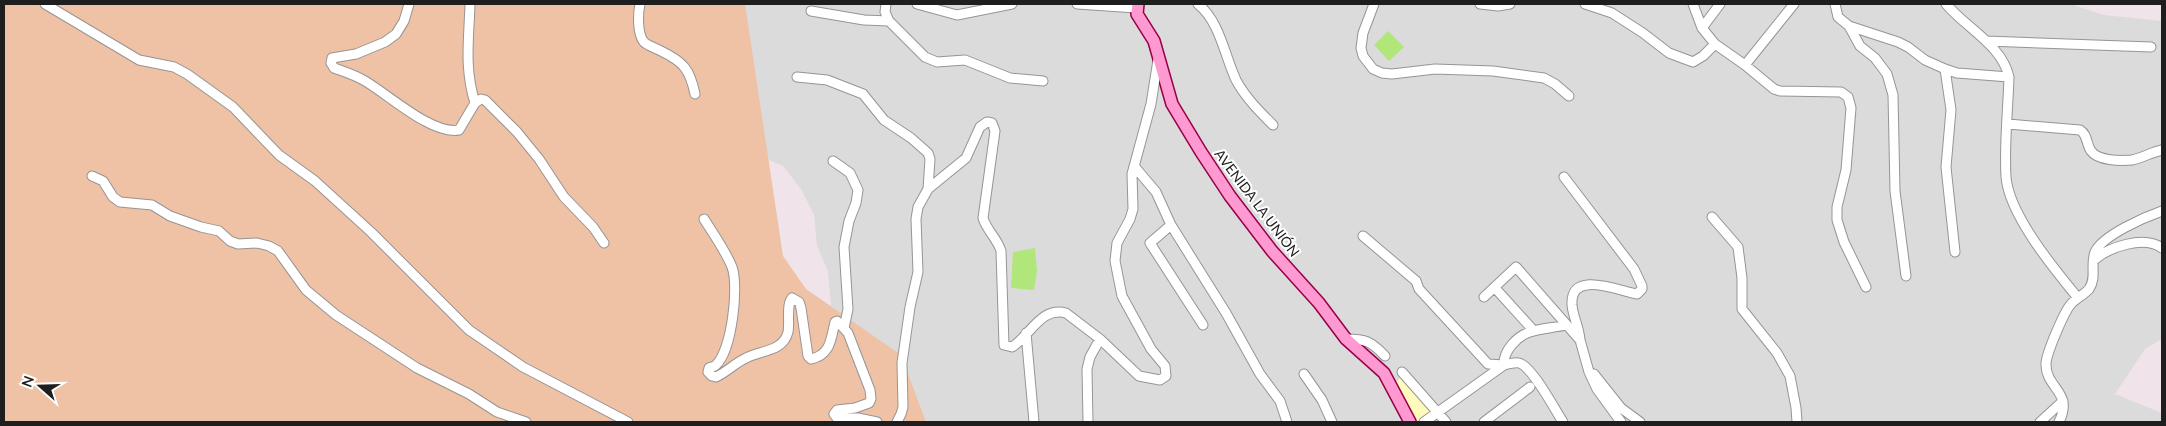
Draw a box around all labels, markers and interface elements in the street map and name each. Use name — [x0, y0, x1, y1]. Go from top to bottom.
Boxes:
street label: AVENIDA LA UNIÓN — [1211, 145, 1303, 260]
north arrow — [15, 361, 65, 411]
text: N — [17, 373, 37, 389]

